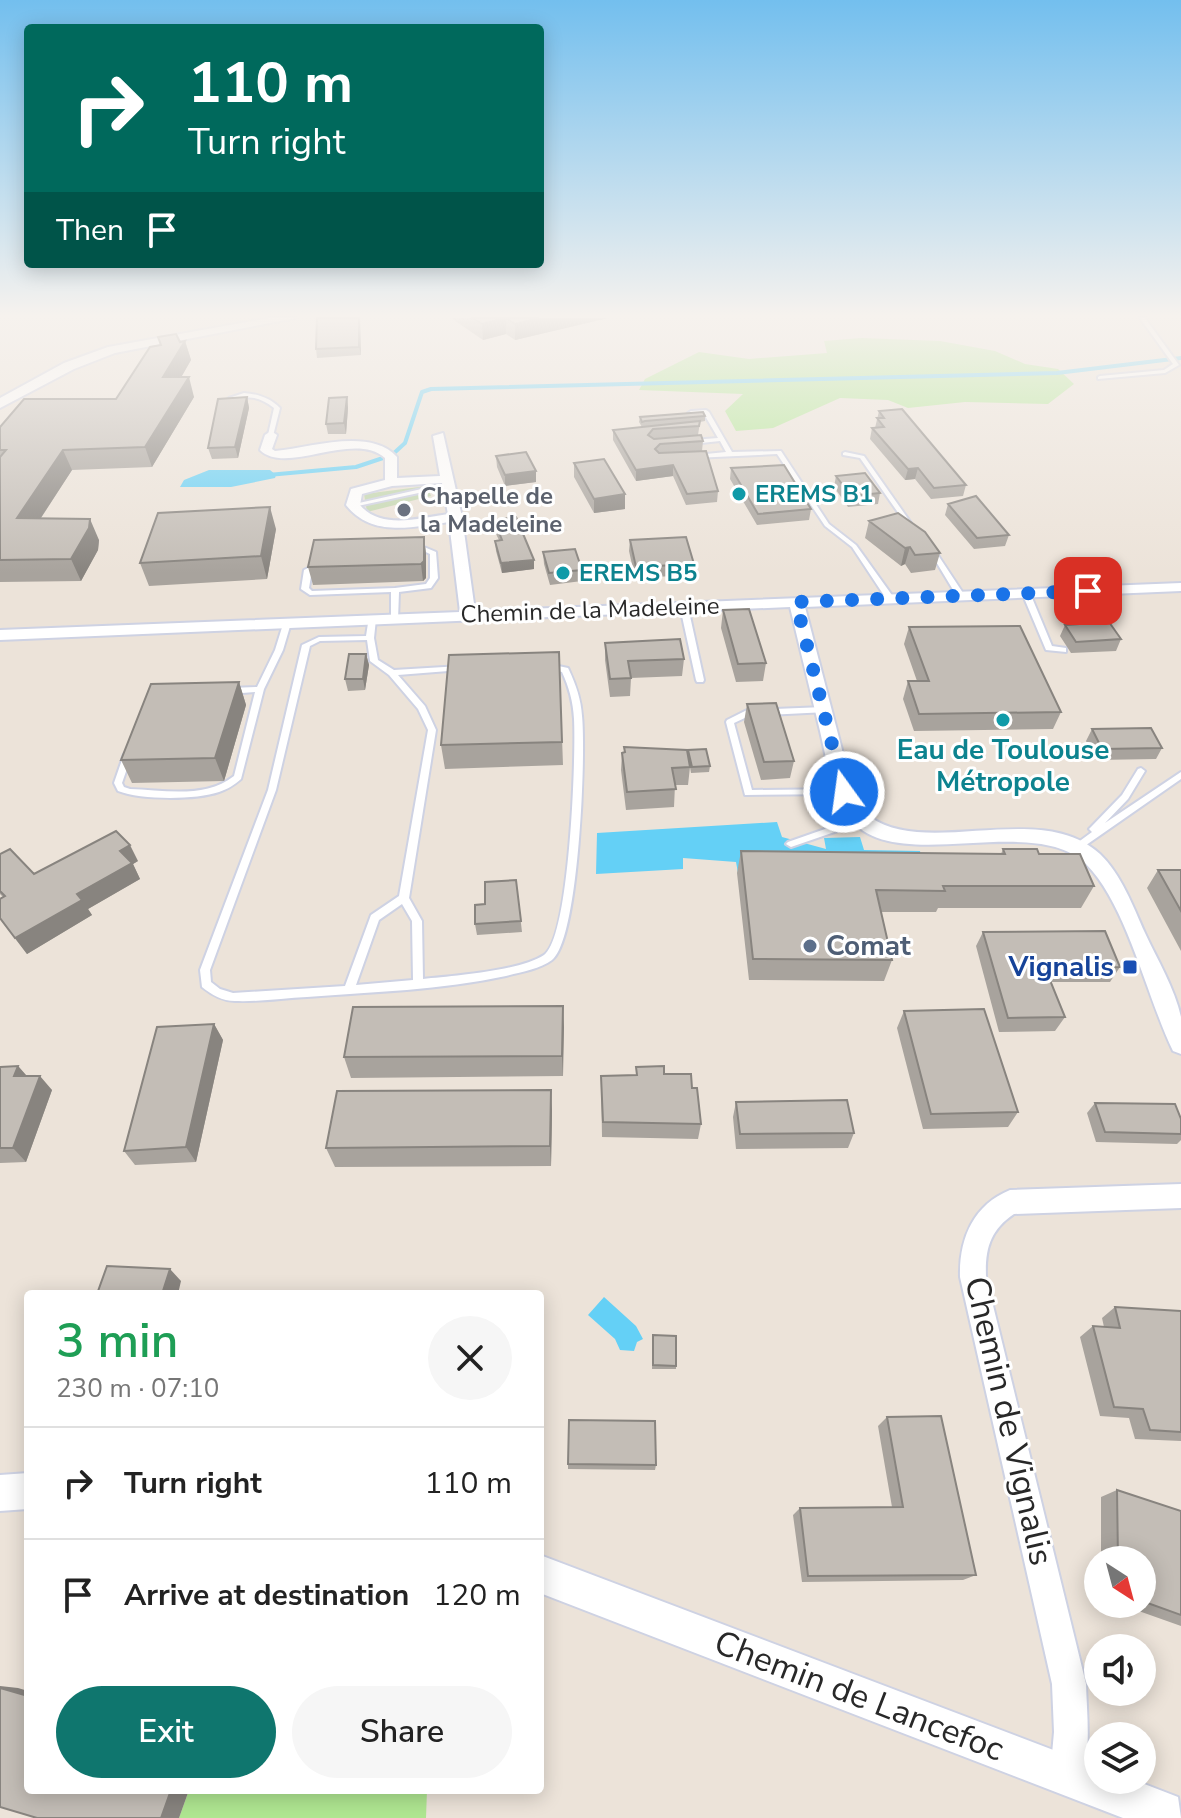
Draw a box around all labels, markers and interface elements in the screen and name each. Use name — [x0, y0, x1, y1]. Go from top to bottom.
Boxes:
text: 110 m — [188, 45, 353, 122]
icon: right — [56, 56, 160, 160]
text: Turn right — [188, 118, 345, 167]
icon: arrive — [140, 208, 184, 252]
text: Then — [56, 210, 124, 251]
place label: EREMS B1 — [755, 478, 874, 510]
place label: Chapelle de la Madeleine — [420, 480, 562, 540]
marker: EREMS B1 — [730, 485, 748, 503]
marker: Chapelle de la Madeleine — [395, 501, 413, 519]
place label: EREMS B5 — [579, 557, 698, 589]
pin — [1054, 557, 1122, 625]
marker: EREMS B5 — [554, 564, 572, 582]
icon: arrive — [1066, 569, 1110, 613]
street label: Chemin de la Madeleine — [460, 589, 720, 631]
marker: Eau de Toulouse Métropole — [994, 711, 1012, 729]
place label: Eau de Toulouse Métropole — [897, 731, 1109, 801]
position arrow — [802, 750, 886, 834]
place label: Comat — [826, 927, 911, 965]
marker: Comat — [801, 937, 819, 955]
place label: Vignalis — [1008, 948, 1114, 986]
marker: Vignalis — [1121, 958, 1139, 976]
street label: Chemin de Vignalis — [953, 1272, 1065, 1570]
text: 3 min — [56, 1308, 178, 1374]
button: close — [428, 1316, 512, 1400]
text: 230 m · 07:10 — [56, 1371, 219, 1406]
icon: right — [56, 1461, 100, 1505]
text: Turn right — [124, 1463, 262, 1504]
text: 110 m — [425, 1463, 512, 1504]
north arrow — [1084, 1546, 1156, 1618]
map controls — [1084, 1546, 1156, 1794]
icon: arrive — [56, 1573, 100, 1617]
text: Arrive at destination — [124, 1575, 409, 1616]
text: 120 m — [433, 1575, 521, 1616]
street label: Chemin de Lancefoc — [708, 1620, 1011, 1773]
button: sound — [1084, 1634, 1156, 1706]
button: Exit — [56, 1686, 276, 1778]
button: Share — [292, 1686, 512, 1778]
button: layers — [1084, 1722, 1156, 1794]

